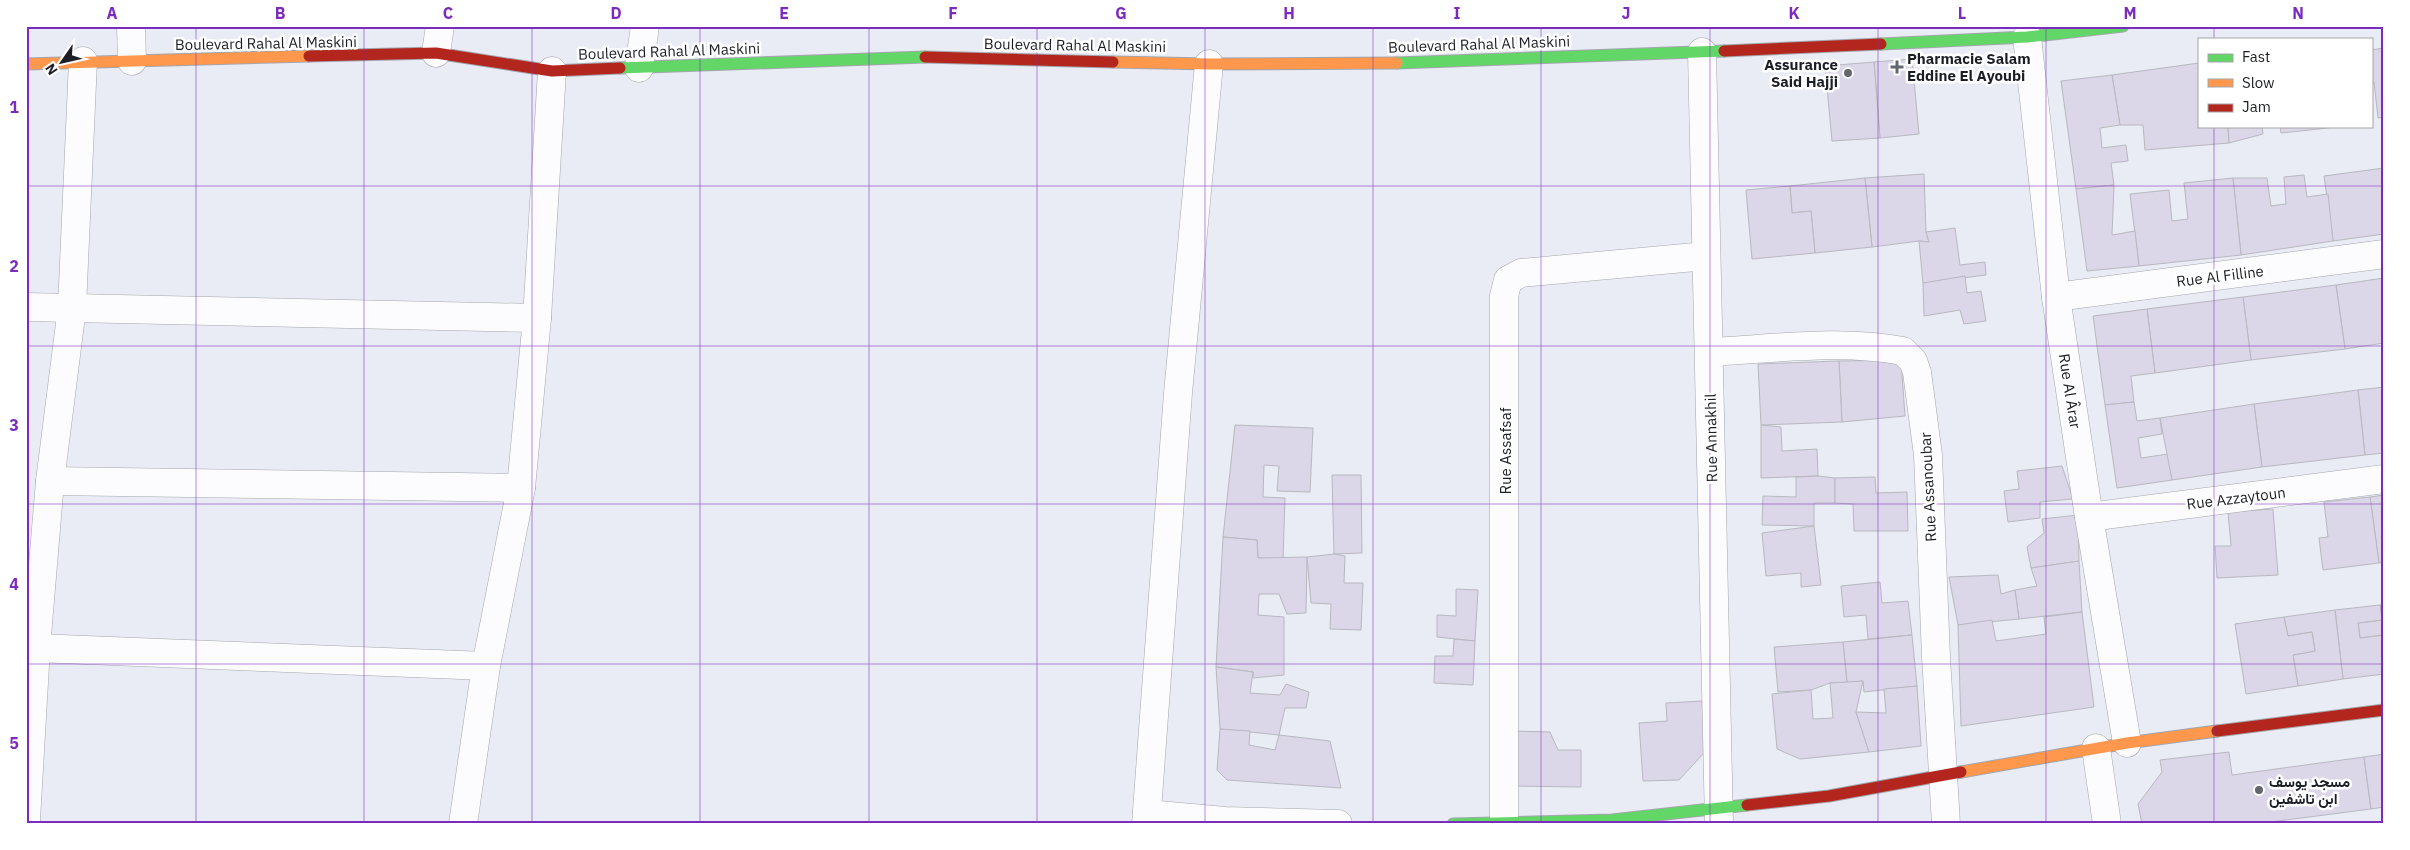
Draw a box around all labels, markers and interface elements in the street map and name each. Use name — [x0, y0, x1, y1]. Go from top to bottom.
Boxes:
text: A — [107, 3, 118, 23]
text: B — [275, 3, 286, 23]
text: C — [443, 3, 453, 23]
text: D — [610, 3, 622, 23]
text: E — [779, 3, 789, 23]
text: F — [948, 3, 958, 23]
text: G — [1115, 3, 1127, 23]
text: H — [1283, 3, 1295, 23]
text: I — [1454, 3, 1461, 23]
text: J — [1622, 3, 1630, 23]
text: K — [1788, 3, 1800, 23]
text: L — [1958, 3, 1966, 23]
text: M — [2123, 3, 2137, 23]
text: N — [2292, 3, 2304, 23]
street label: Boulevard Rahal Al Maskini — [1388, 31, 1570, 57]
street label: Boulevard Rahal Al Maskini — [175, 32, 357, 54]
street label: Boulevard Rahal Al Maskini — [984, 34, 1166, 56]
north arrow — [38, 38, 88, 88]
street label: Boulevard Rahal Al Maskini — [578, 38, 760, 64]
legend — [2198, 38, 2372, 128]
text: Fast — [2242, 47, 2270, 66]
place label: Pharmacie Salam Eddine El Ayoubi — [1907, 49, 2031, 85]
place label: Assurance Said Hajji — [1764, 55, 1838, 91]
text: N — [41, 60, 62, 79]
marker: Pharmacie Salam Eddine El Ayoubi — [1891, 61, 1903, 73]
marker: Assurance Said Hajji — [1842, 67, 1854, 79]
text: Slow — [2242, 73, 2275, 92]
text: 1 — [9, 97, 19, 117]
text: Jam — [2242, 97, 2271, 116]
text: 2 — [9, 256, 19, 276]
street label: Rue Al Filline — [2175, 261, 2265, 291]
street label: Rue Al Ârar — [2055, 352, 2085, 430]
street label: Rue Annakhil — [1701, 393, 1721, 483]
street label: Rue Assafsaf — [1496, 407, 1515, 495]
text: 3 — [9, 415, 19, 435]
street label: Rue Assanoubar — [1916, 431, 1940, 542]
street label: Rue Azzaytoun — [2185, 482, 2287, 514]
text: 4 — [9, 574, 19, 594]
text: 5 — [9, 733, 19, 753]
place label: مسجد يوسف ابن تاشفين — [2269, 772, 2350, 808]
marker: مسجد يوسف ابن تاشفين — [2253, 784, 2265, 796]

